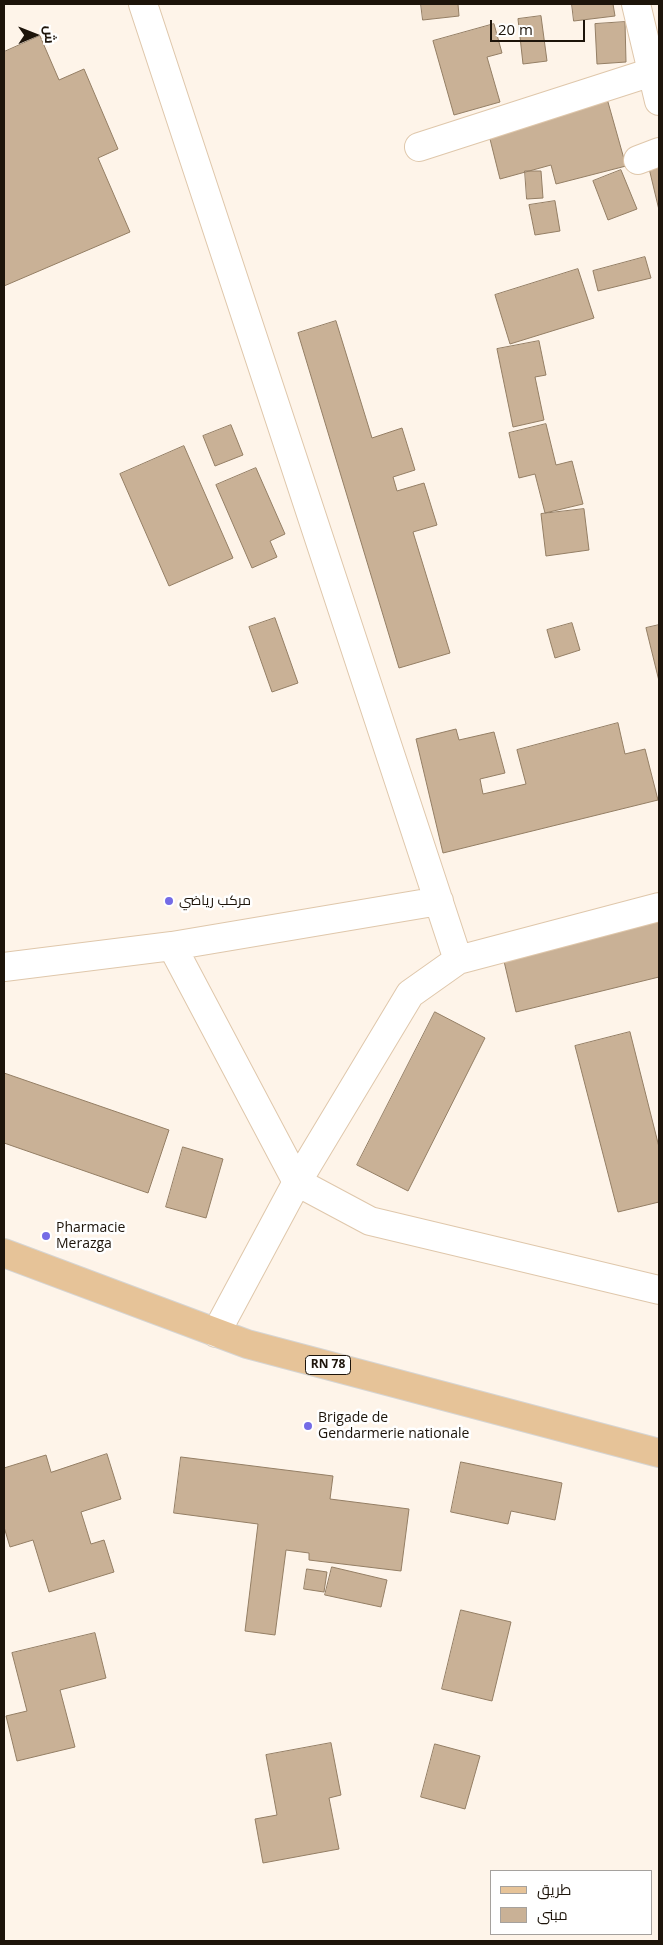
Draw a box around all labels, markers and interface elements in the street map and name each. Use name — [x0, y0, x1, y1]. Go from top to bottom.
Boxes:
north arrow — [10, 10, 60, 60]
scale bar — [493, 10, 588, 42]
text: 20 m — [498, 19, 533, 39]
text: ش — [41, 26, 60, 44]
place label: مركب رياضي — [179, 893, 251, 909]
marker: مركب رياضي — [163, 895, 175, 907]
place label: Pharmacie Merazga — [56, 1220, 125, 1252]
marker: Pharmacie Merazga — [40, 1230, 52, 1242]
road number: RN 78 — [306, 1356, 350, 1374]
place label: Brigade de Gendarmerie nationale — [318, 1410, 469, 1442]
marker: Brigade de Gendarmerie nationale — [302, 1420, 314, 1432]
legend — [490, 1870, 653, 1935]
text: طريق — [537, 1879, 571, 1899]
text: مبنى — [537, 1904, 568, 1924]

